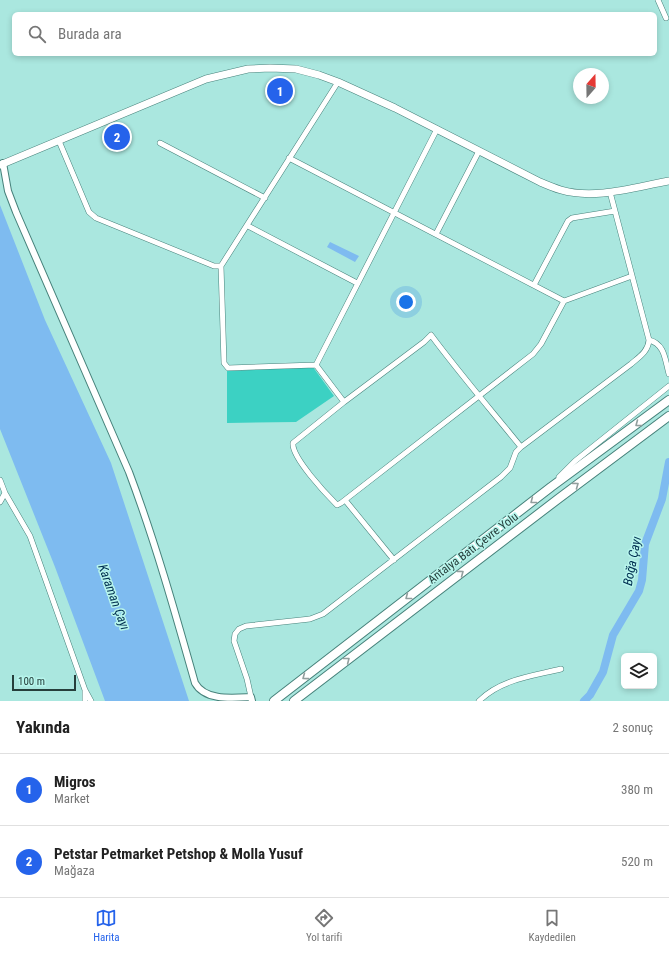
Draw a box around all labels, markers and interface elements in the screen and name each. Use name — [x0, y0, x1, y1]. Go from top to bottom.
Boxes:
search box — [12, 12, 657, 56]
icon: search — [26, 23, 48, 45]
text: Burada ara — [58, 25, 122, 43]
north arrow — [573, 68, 609, 104]
pin: 1 — [267, 76, 293, 106]
pin: 2 — [104, 122, 130, 152]
your location — [396, 292, 416, 312]
one-way arrow — [635, 419, 642, 427]
one-way arrow — [571, 483, 578, 490]
one-way arrow — [531, 496, 538, 503]
street label: Antalya Batı Çevre Yolu — [425, 509, 521, 587]
water label: Boğa Çayı — [620, 535, 644, 587]
water label: Karaman Çayı — [95, 562, 133, 632]
one-way arrow — [457, 571, 464, 578]
one-way arrow — [406, 593, 413, 600]
map controls — [621, 653, 657, 689]
button: layers — [621, 653, 657, 689]
one-way arrow — [342, 658, 349, 665]
one-way arrow — [303, 672, 310, 679]
scale bar — [12, 673, 76, 692]
text: 100 m — [18, 675, 45, 688]
text: Yakında — [16, 717, 70, 737]
text: 2 sonuç — [613, 720, 653, 735]
text: Migros — [54, 773, 96, 791]
text: 1 — [26, 782, 32, 797]
text: 380 m — [621, 782, 653, 797]
text: Market — [54, 791, 90, 806]
text: Petstar Petmarket Petshop & Molla Yusuf — [54, 845, 303, 863]
text: 2 — [26, 854, 32, 869]
text: 520 m — [621, 854, 653, 869]
text: Mağaza — [54, 863, 95, 878]
tab: Harita — [93, 907, 120, 944]
tab: Yol tarifi — [306, 907, 342, 944]
tab: Kaydedilen — [529, 907, 576, 944]

